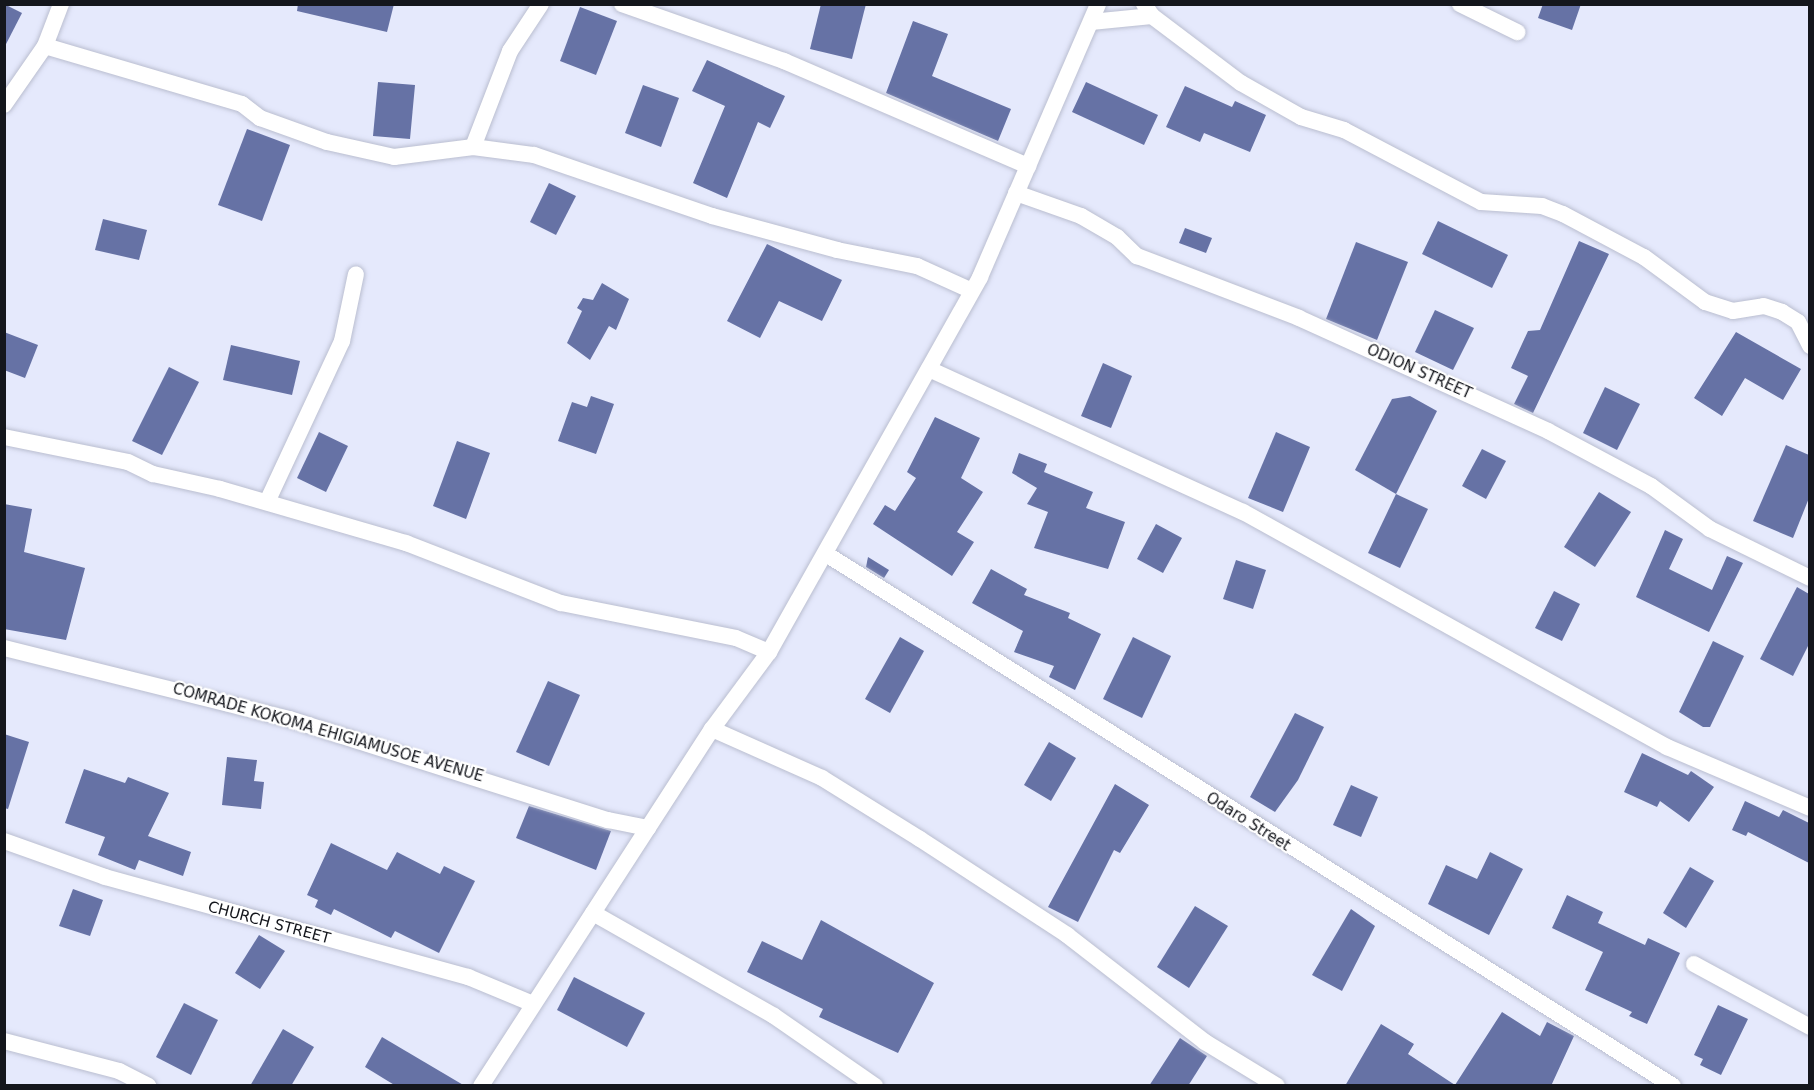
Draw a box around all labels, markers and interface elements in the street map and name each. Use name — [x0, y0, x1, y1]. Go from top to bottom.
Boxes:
street label: ODION STREET — [1364, 341, 1474, 403]
street label: COMRADE KOKOMA EHIGIAMUSOE AVENUE — [171, 680, 485, 786]
street label: Odaro Street — [1203, 789, 1293, 855]
street label: CHURCH STREET — [206, 898, 332, 948]

